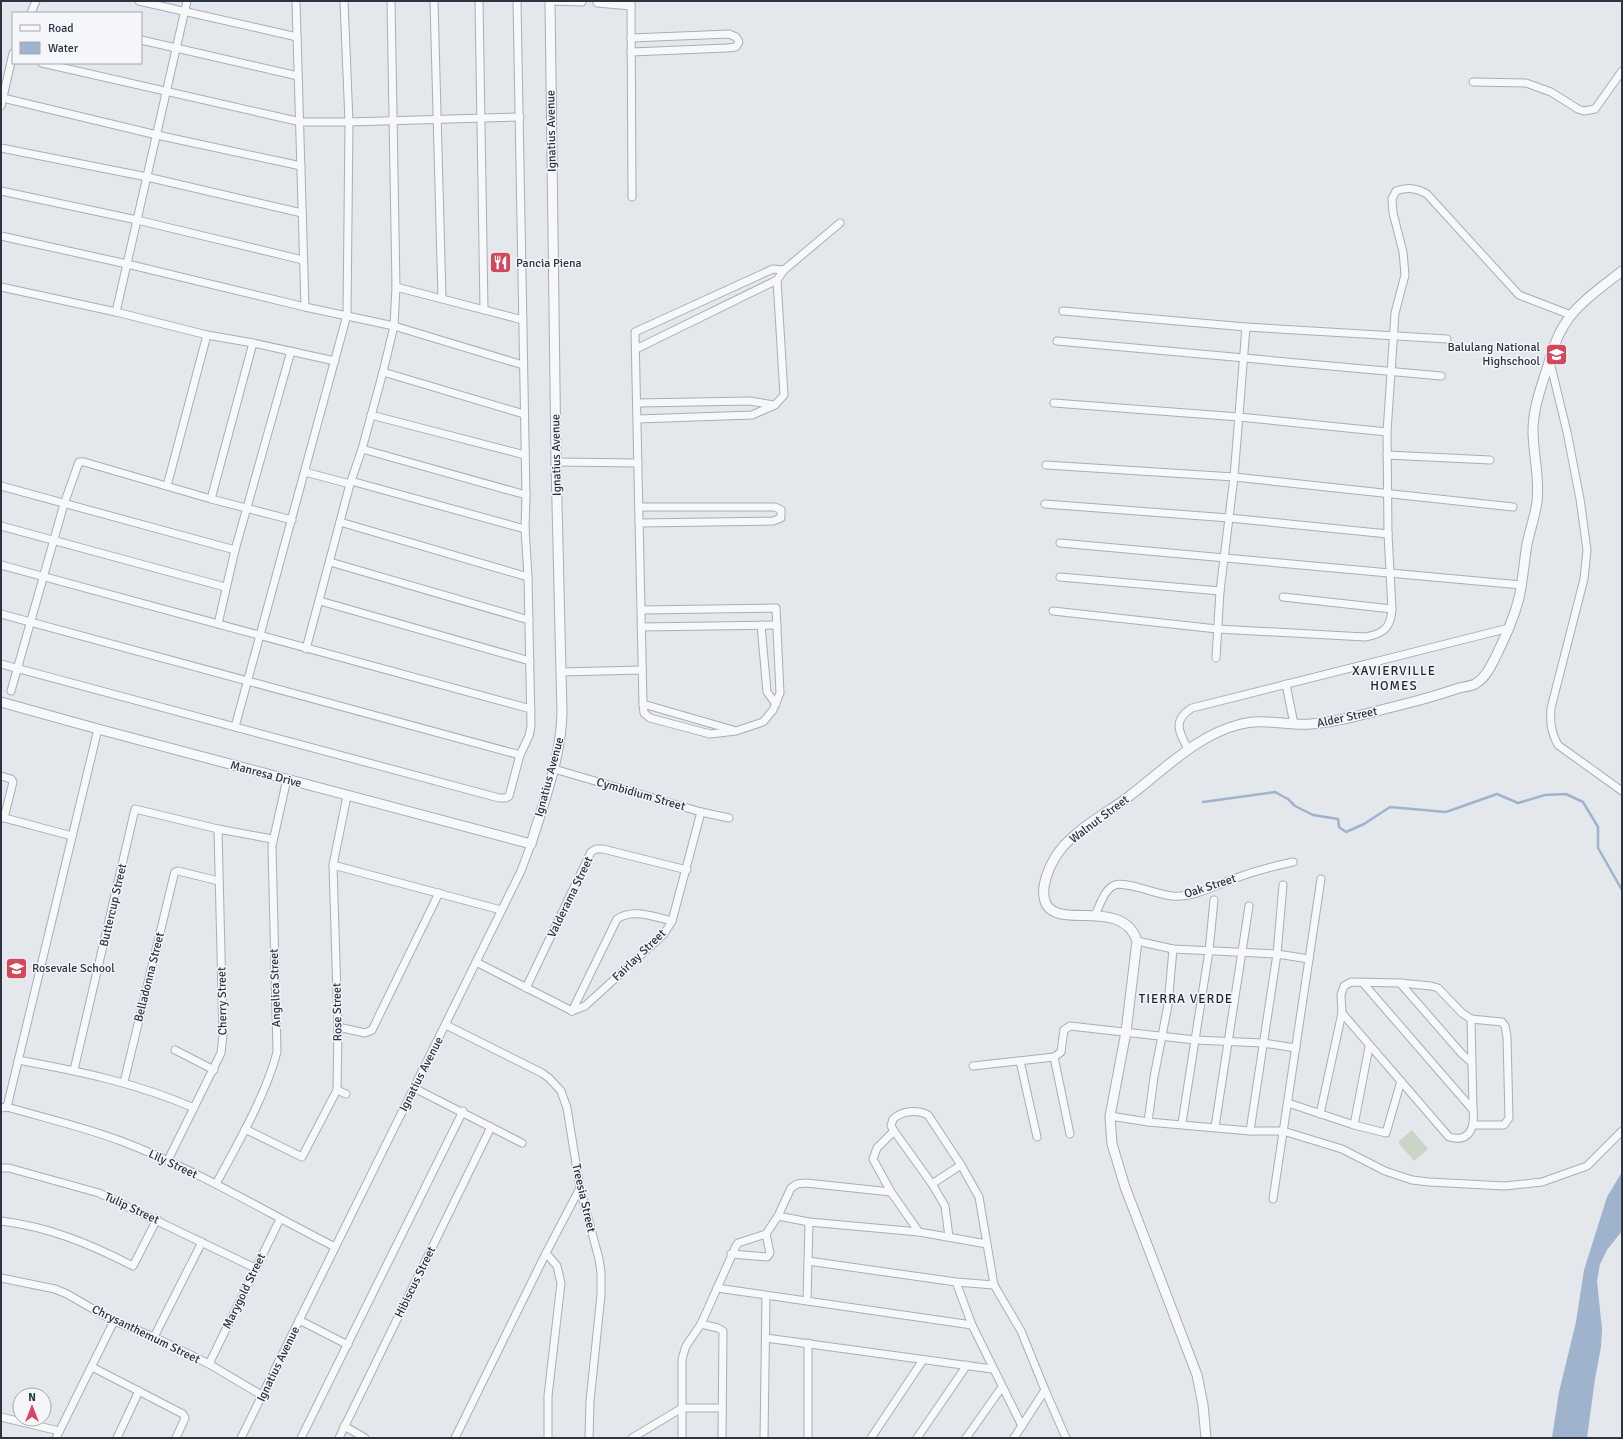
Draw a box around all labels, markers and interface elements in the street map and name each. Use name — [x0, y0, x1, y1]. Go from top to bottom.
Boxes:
legend — [12, 12, 142, 64]
text: Road — [48, 21, 74, 36]
text: Water — [48, 41, 79, 56]
street label: Ignatius Avenue — [543, 90, 560, 172]
restaurant icon: Pancia Piena — [488, 250, 514, 276]
place label: Pancia Piena — [516, 256, 582, 271]
place label: Balulang National Highschool — [1448, 340, 1540, 369]
school or university icon: Balulang National Highschool — [1543, 341, 1569, 367]
street label: Ignatius Avenue — [548, 414, 565, 496]
district label: XAVIERVILLE HOMES — [1352, 663, 1436, 694]
street label: Alder Street — [1316, 704, 1379, 731]
street label: Ignatius Avenue — [532, 736, 567, 819]
street label: Manresa Drive — [229, 758, 303, 791]
street label: Cymbidium Street — [595, 775, 687, 814]
street label: Walnut Street — [1067, 792, 1132, 847]
street label: Valderama Street — [544, 854, 597, 940]
street label: Buttercup Street — [97, 862, 130, 948]
street label: Oak Street — [1182, 871, 1238, 902]
street label: Fairlay Street — [609, 926, 669, 985]
street label: Belladonna Street — [131, 931, 168, 1024]
street label: Angelica Street — [267, 948, 284, 1028]
school or university icon: Rosevale School — [4, 955, 30, 981]
place label: Rosevale School — [32, 961, 115, 976]
street label: Cherry Street — [214, 967, 231, 1035]
street label: Rose Street — [329, 983, 346, 1041]
district label: TIERRA VERDE — [1139, 991, 1233, 1007]
street label: Ignatius Avenue — [396, 1034, 447, 1114]
street label: Lily Street — [146, 1147, 200, 1182]
street label: Treesia Street — [568, 1162, 599, 1234]
street label: Tulip Street — [102, 1189, 161, 1228]
street label: Hibiscus Street — [392, 1244, 439, 1320]
street label: Marygold Street — [220, 1251, 269, 1331]
street label: Chrysanthemum Street — [89, 1302, 202, 1367]
street label: Ignatius Avenue — [254, 1324, 303, 1404]
north arrow — [12, 1387, 52, 1427]
text: N — [28, 1391, 36, 1404]

